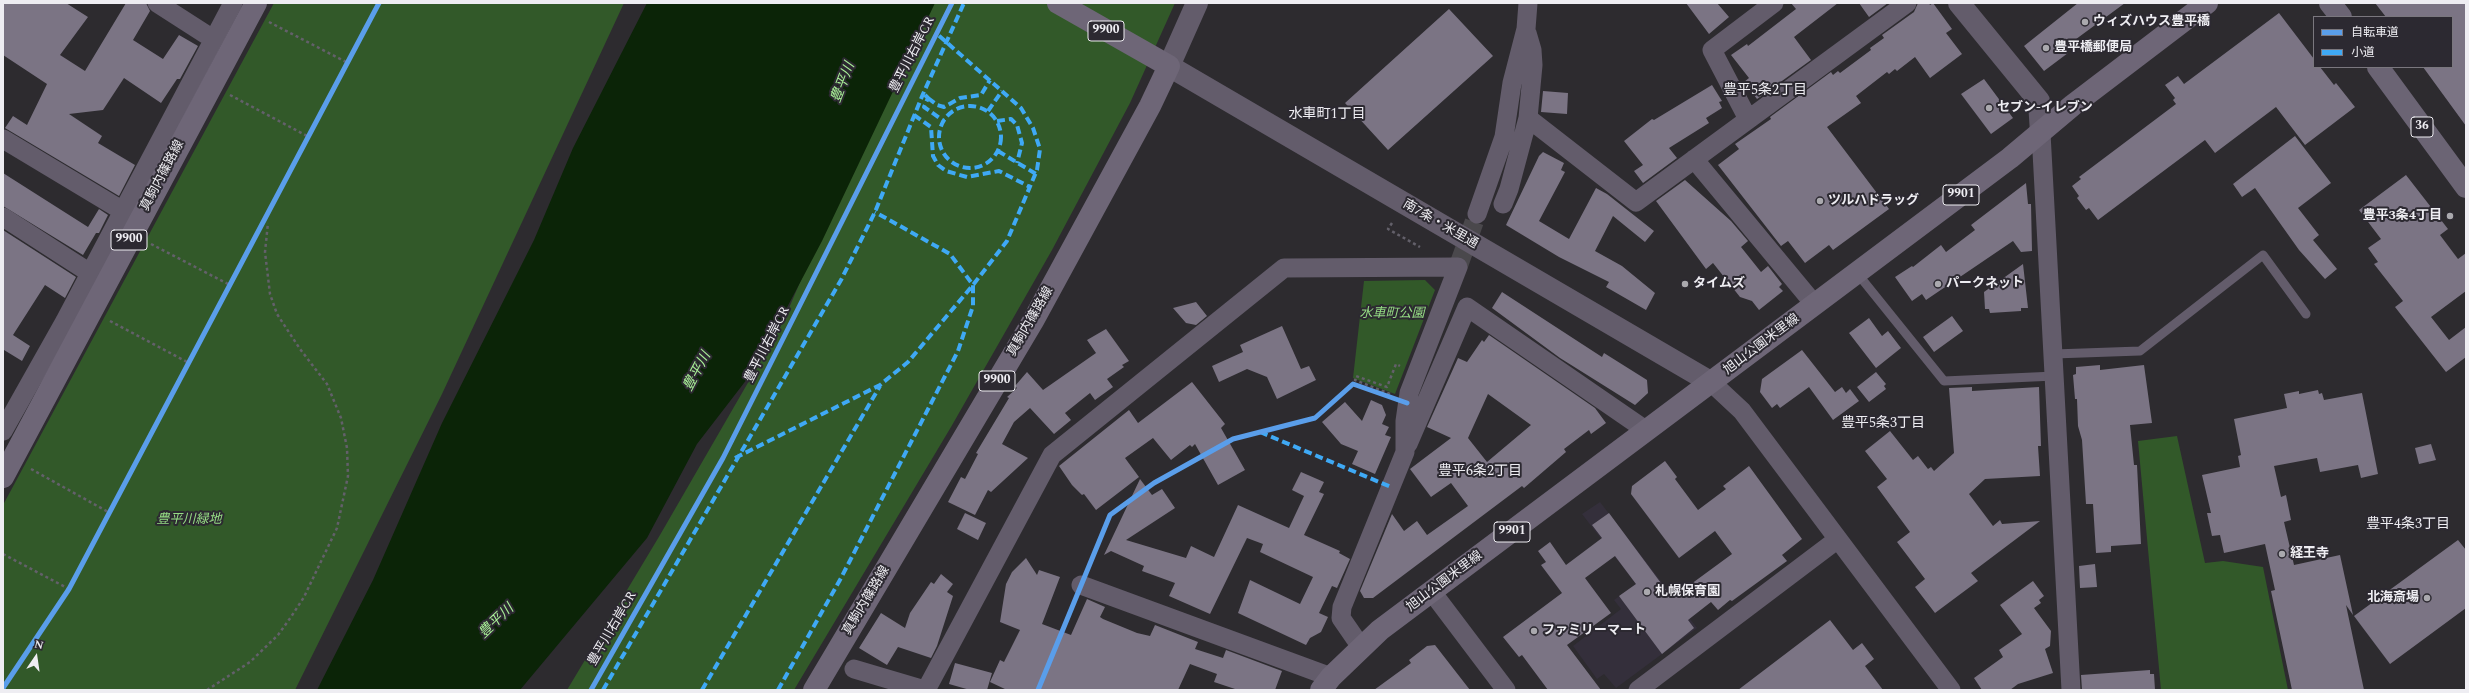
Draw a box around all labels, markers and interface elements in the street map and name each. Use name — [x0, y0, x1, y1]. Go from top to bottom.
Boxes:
street label: 豊平川右岸CR — [887, 14, 939, 96]
place label: ウィズハウス豊平橋 — [2093, 14, 2210, 30]
legend — [2313, 16, 2453, 68]
marker: ウィズハウス豊平橋 — [2080, 17, 2090, 27]
road number: 9900 — [1088, 21, 1124, 41]
text: 自転車道 — [2351, 23, 2399, 42]
place label: 豊平橋郵便局 — [2054, 40, 2132, 56]
marker: 豊平橋郵便局 — [2041, 43, 2051, 53]
text: 小道 — [2351, 43, 2375, 62]
water label: 豊平川 — [829, 60, 859, 106]
district label: 豊平5条2丁目 — [1723, 83, 1807, 99]
place label: セブン-イレブン — [1997, 100, 2093, 116]
marker: セブン-イレブン — [1984, 103, 1994, 113]
district label: 水車町1丁目 — [1289, 107, 1365, 123]
road number: 36 — [2411, 117, 2433, 137]
street label: 真駒内篠路線 — [138, 138, 188, 214]
road number: 9901 — [1943, 185, 1979, 205]
place label: ツルハドラッグ — [1828, 193, 1919, 209]
marker: ツルハドラッグ — [1815, 196, 1825, 206]
street label: 南7条・米里通 — [1400, 197, 1480, 253]
place label: 豊平3条4丁目 — [2362, 208, 2442, 224]
marker: 豊平3条4丁目 — [2445, 211, 2455, 221]
road number: 9900 — [111, 230, 147, 250]
place label: タイムズ — [1693, 276, 1745, 292]
place label: パークネット — [1946, 276, 2024, 292]
marker: タイムズ — [1680, 279, 1690, 289]
marker: パークネット — [1933, 279, 1943, 289]
street label: 真駒内篠路線 — [1005, 284, 1057, 360]
street label: 豊平川右岸CR — [742, 304, 794, 386]
park label: 水車町公園 — [1360, 306, 1424, 322]
street label: 旭山公園米里線 — [1721, 311, 1803, 379]
water label: 豊平川 — [681, 350, 715, 394]
road number: 9900 — [979, 371, 1015, 391]
district label: 豊平5条3丁目 — [1841, 416, 1925, 432]
district label: 豊平6条2丁目 — [1438, 464, 1522, 480]
park label: 豊平川緑地 — [157, 512, 221, 528]
district label: 豊平4条3丁目 — [2366, 517, 2450, 533]
road number: 9901 — [1494, 522, 1530, 542]
place label: 経王寺 — [2290, 546, 2329, 562]
street label: 旭山公園米里線 — [1404, 548, 1486, 616]
marker: 経王寺 — [2277, 549, 2287, 559]
street label: 真駒内篠路線 — [840, 564, 894, 638]
place label: 札幌保育園 — [1655, 584, 1720, 600]
marker: 札幌保育園 — [1642, 587, 1652, 597]
street label: 豊平川右岸CR — [585, 589, 641, 669]
place label: 北海斎場 — [2367, 590, 2419, 606]
marker: 北海斎場 — [2422, 593, 2432, 603]
water label: 豊平川 — [476, 601, 518, 643]
place label: ファミリーマート — [1542, 623, 1646, 639]
marker: ファミリーマート — [1529, 626, 1539, 636]
text: N — [33, 636, 45, 654]
north arrow — [16, 637, 56, 677]

